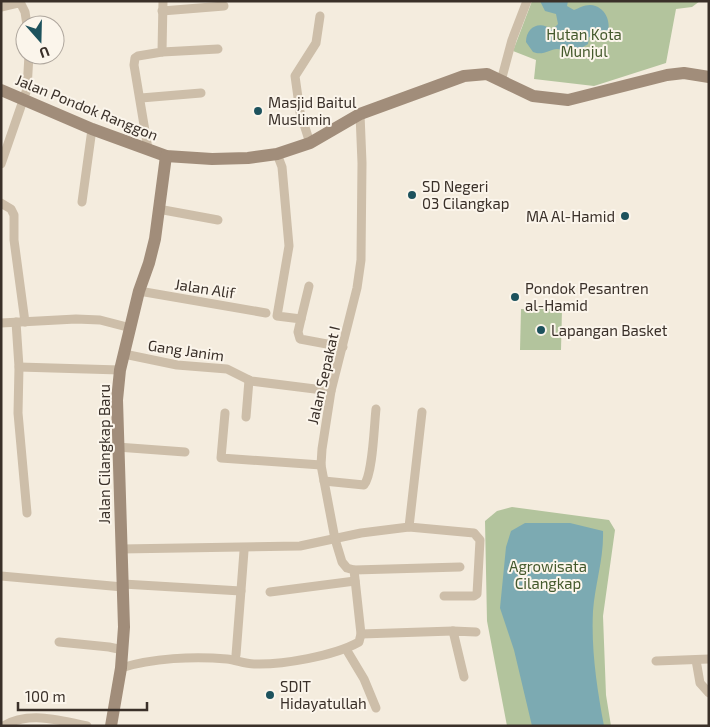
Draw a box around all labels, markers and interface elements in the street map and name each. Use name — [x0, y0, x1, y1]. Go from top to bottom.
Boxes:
north arrow — [15, 15, 65, 65]
park label: Hutan Kota Munjul — [546, 25, 622, 61]
text: U — [37, 43, 52, 62]
street label: Jalan Pondok Ranggon — [13, 70, 161, 144]
place label: Masjid Baitul Muslimin — [268, 93, 357, 128]
marker: Masjid Baitul Muslimin — [252, 105, 264, 117]
place label: SD Negeri 03 Cilangkap — [422, 177, 509, 212]
marker: SD Negeri 03 Cilangkap — [406, 189, 418, 201]
place label: MA Al-Hamid — [526, 207, 615, 225]
marker: MA Al-Hamid — [619, 210, 631, 222]
street label: Jalan Alif — [173, 274, 237, 302]
place label: Pondok Pesantren al-Hamid — [525, 279, 649, 314]
marker: Pondok Pesantren al-Hamid — [509, 291, 521, 303]
place label: Lapangan Basket — [551, 321, 668, 339]
street label: Jalan Sepakat I — [303, 324, 343, 426]
marker: Lapangan Basket — [535, 324, 547, 336]
street label: Gang Janim — [147, 336, 225, 364]
street label: Jalan Cilangkap Baru — [95, 384, 113, 524]
park label: Agrowisata Cilangkap — [509, 557, 587, 592]
place label: SDIT Hidayatullah — [280, 677, 367, 712]
scale bar — [18, 680, 146, 712]
text: 100 m — [25, 687, 66, 705]
marker: SDIT Hidayatullah — [264, 689, 276, 701]

